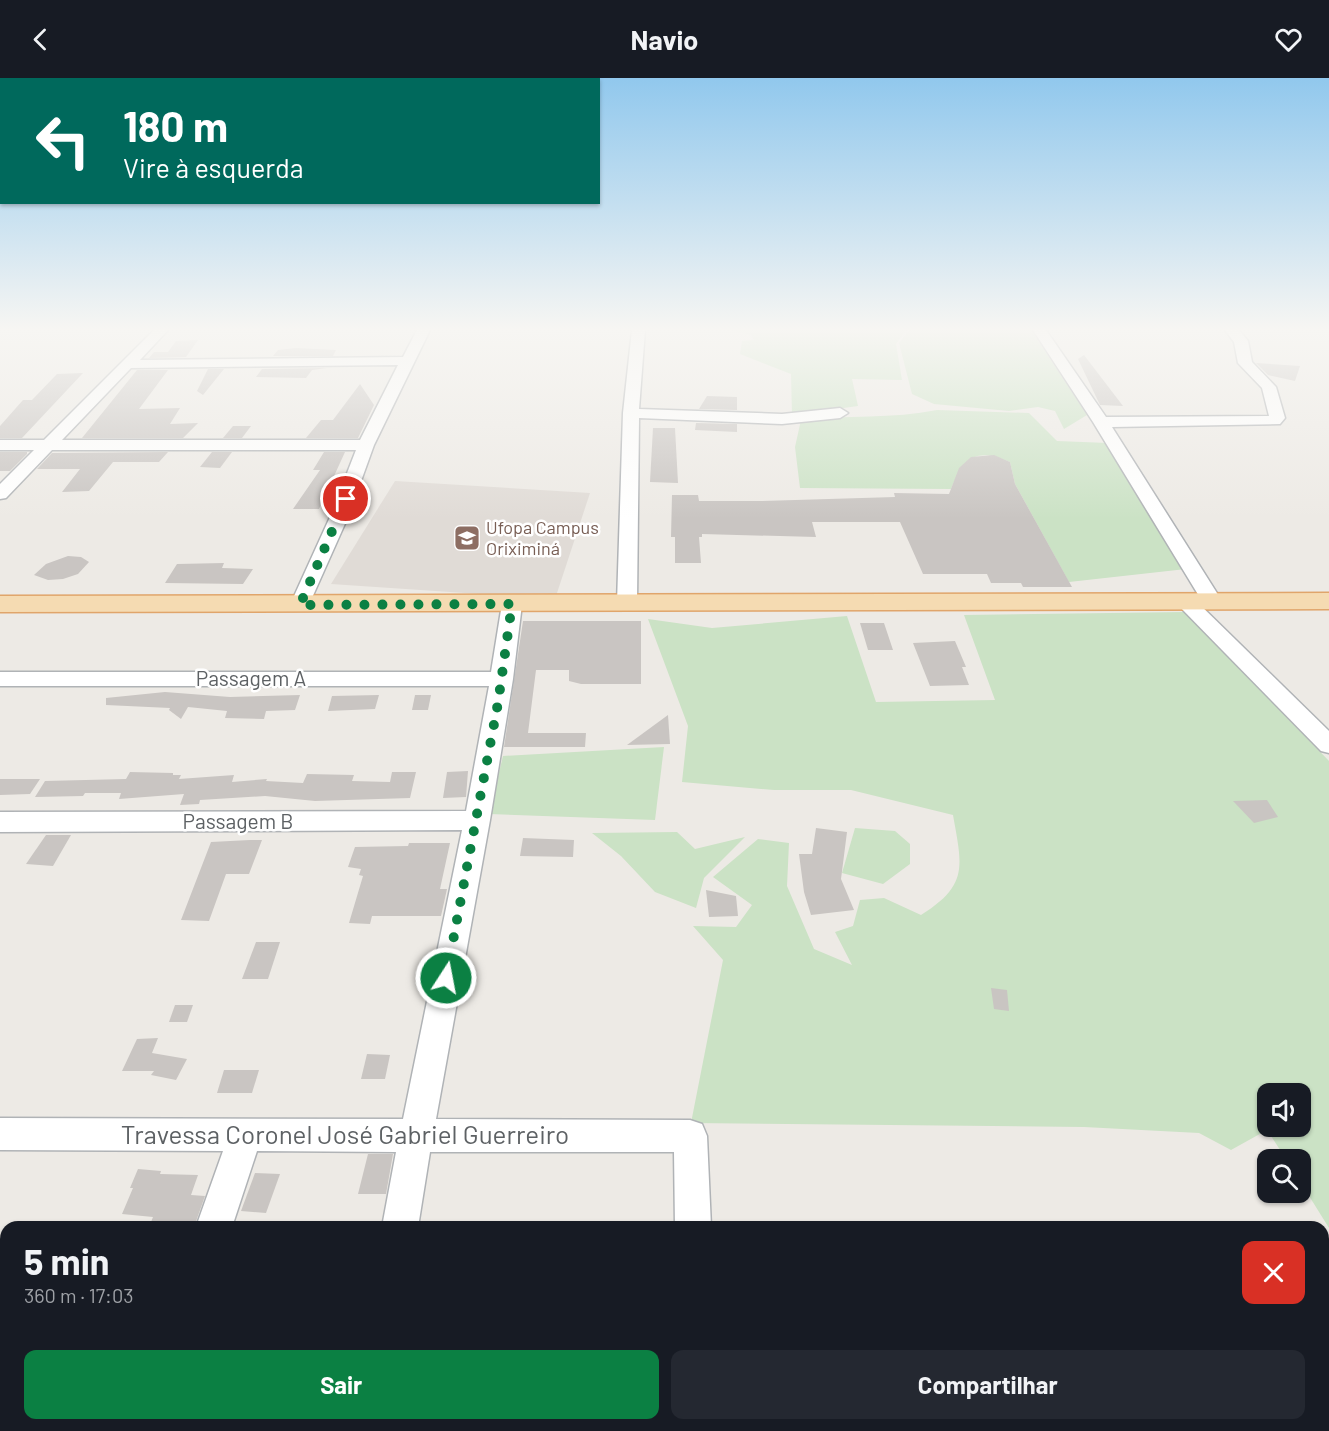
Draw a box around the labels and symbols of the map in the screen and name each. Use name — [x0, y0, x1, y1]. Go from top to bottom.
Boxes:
pin — [320, 473, 371, 524]
place label: Ufopa Campus Oriximiná — [486, 516, 599, 559]
school or university icon: Ufopa Campus Oriximiná — [452, 523, 482, 553]
street label: Passagem A — [196, 665, 306, 690]
street label: Passagem B — [183, 808, 293, 833]
position arrow — [414, 946, 478, 1010]
street label: Travessa Coronel José Gabriel Guerreiro — [121, 1118, 569, 1149]

